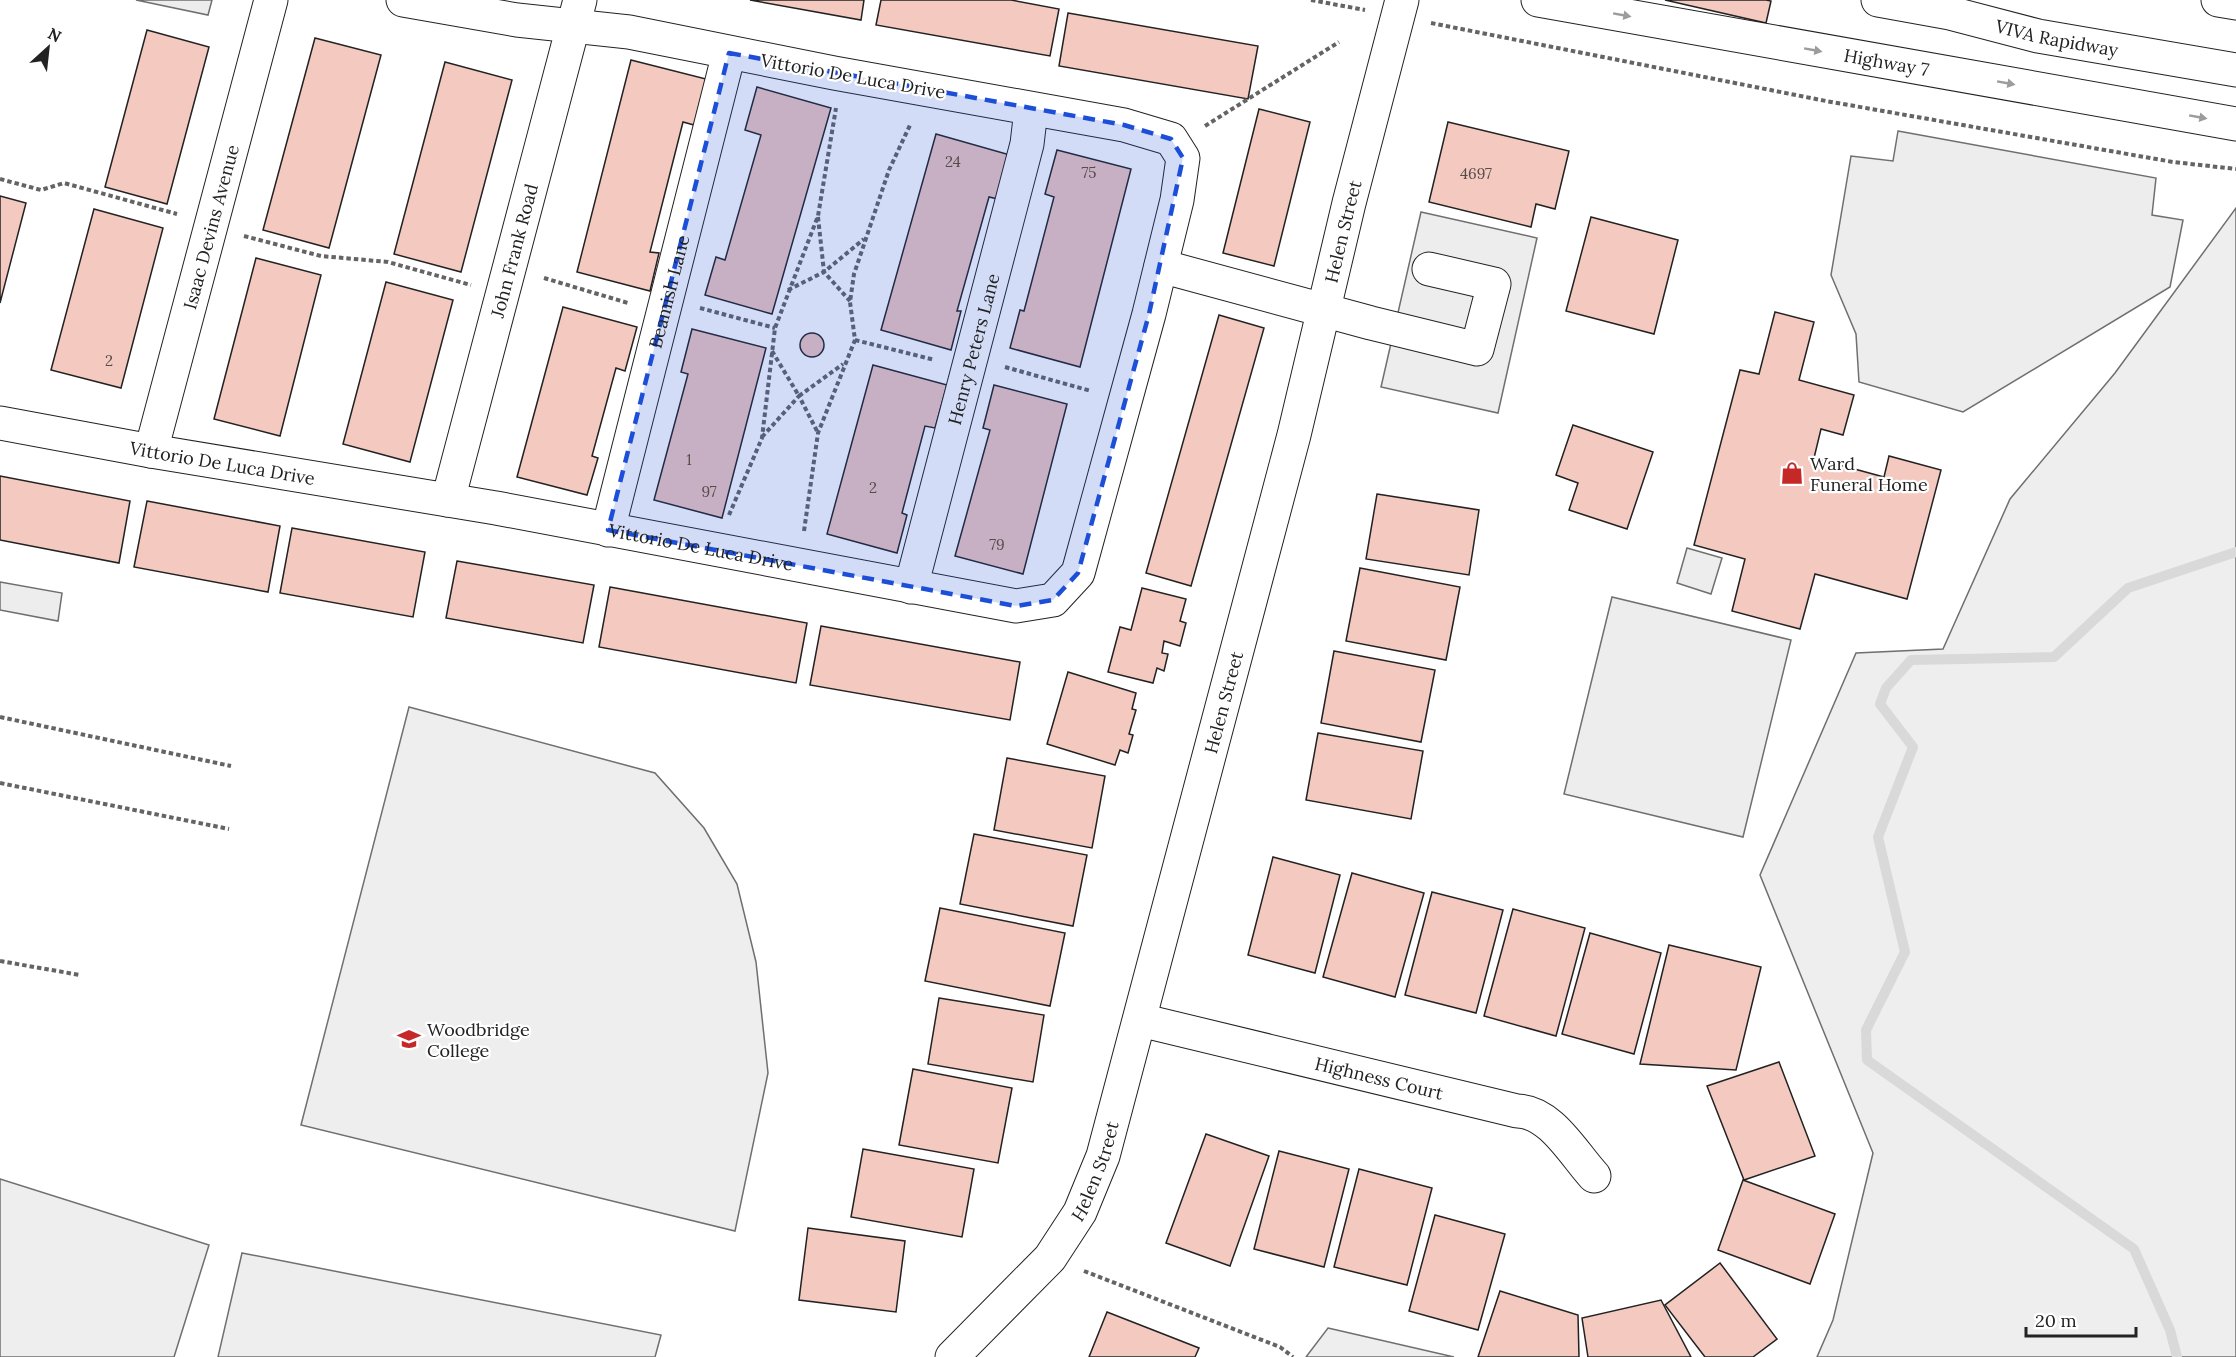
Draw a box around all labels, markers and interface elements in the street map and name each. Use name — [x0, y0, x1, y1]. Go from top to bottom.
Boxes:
one-way arrow — [1612, 11, 1631, 20]
street label: VIVA Rapidway — [1992, 14, 2121, 61]
north arrow — [18, 18, 78, 78]
text: N — [45, 23, 65, 46]
street label: Highway 7 — [1842, 43, 1931, 81]
one-way arrow — [1804, 46, 1823, 55]
street label: Vittorio De Luca Drive — [758, 48, 947, 104]
one-way arrow — [1996, 79, 2015, 88]
one-way arrow — [2188, 113, 2207, 122]
street label: Isaac Devins Avenue — [178, 142, 244, 312]
house number: 24 — [945, 152, 961, 171]
house number: 75 — [1081, 163, 1097, 182]
house number: 4697 — [1460, 164, 1492, 183]
street label: Helen Street — [1319, 177, 1366, 285]
street label: John Frank Road — [485, 181, 543, 321]
street label: Beamish Lane — [643, 232, 694, 351]
street label: Henry Peters Lane — [942, 271, 1004, 427]
house number: 2 — [105, 351, 113, 370]
street label: Vittorio De Luca Drive — [127, 436, 317, 489]
house number: 1 — [686, 450, 692, 469]
place label: Ward Funeral Home — [1810, 452, 1928, 496]
shop icon: Ward Funeral Home — [1779, 460, 1805, 486]
house number: 2 — [869, 478, 877, 497]
house number: 97 — [701, 482, 717, 501]
street label: Vittorio De Luca Drive — [606, 518, 796, 575]
house number: 79 — [989, 535, 1005, 554]
street label: Helen Street — [1199, 649, 1248, 756]
place label: Woodbridge College — [427, 1018, 530, 1062]
school or university icon: Woodbridge College — [396, 1026, 422, 1052]
street label: Highness Court — [1313, 1051, 1446, 1104]
street label: Helen Street — [1066, 1119, 1123, 1226]
scale bar — [2026, 1300, 2136, 1338]
text: 20 m — [2035, 1309, 2077, 1332]

